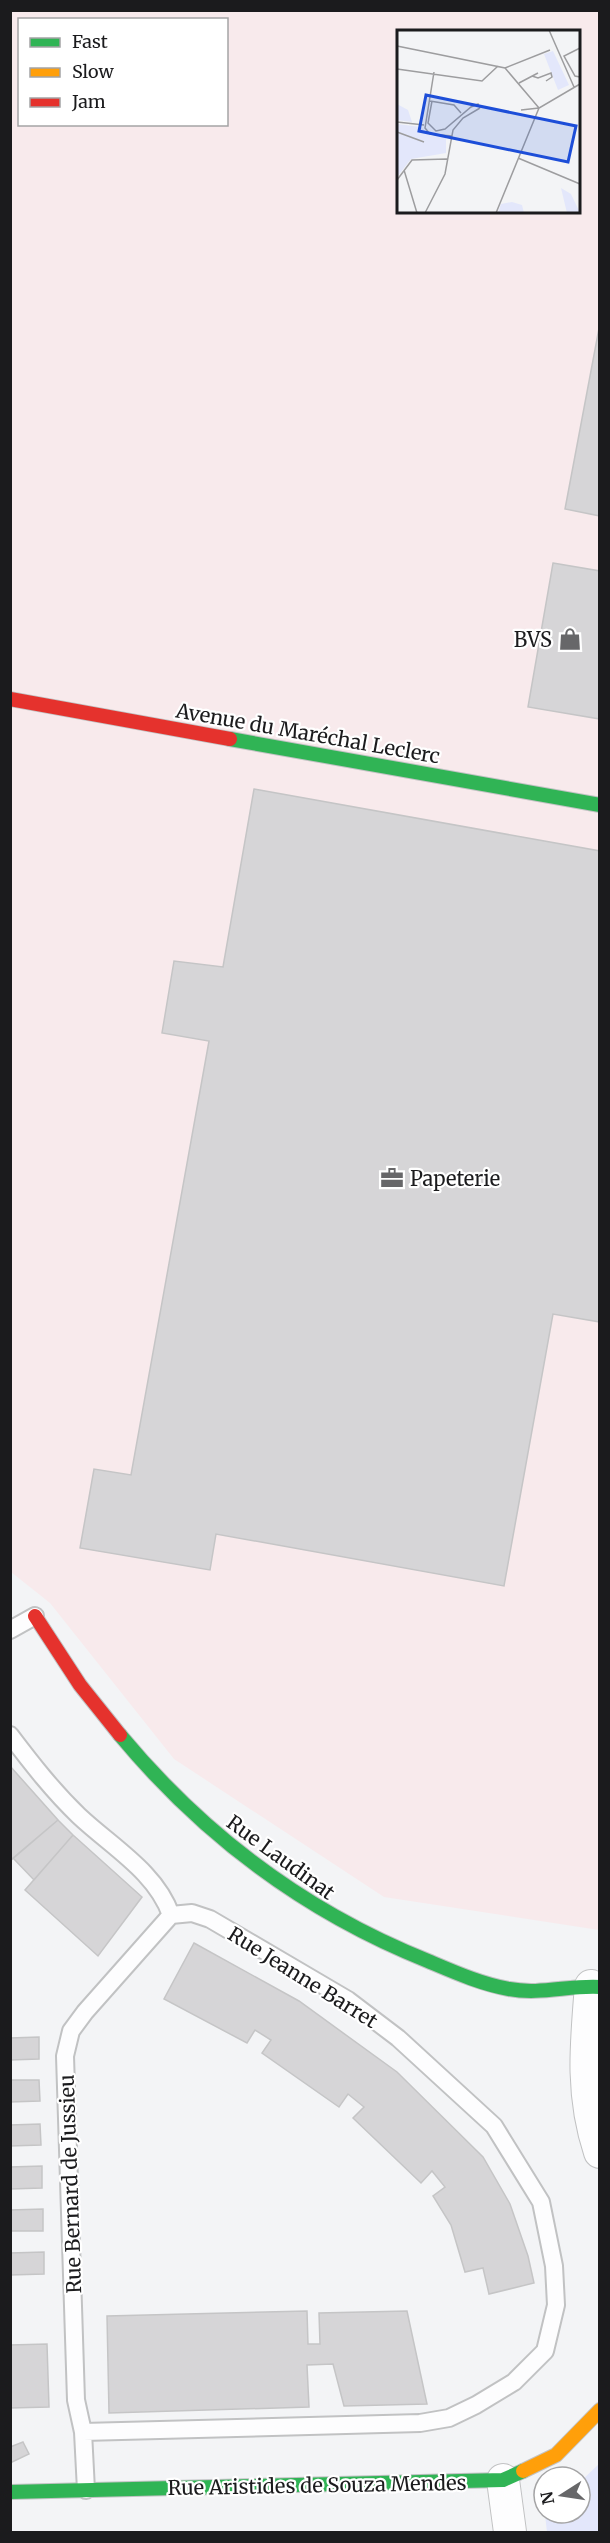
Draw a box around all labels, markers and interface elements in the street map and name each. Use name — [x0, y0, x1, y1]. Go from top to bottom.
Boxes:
legend — [18, 18, 228, 126]
text: Fast — [72, 30, 108, 53]
inset map — [397, 30, 580, 213]
text: Slow — [72, 60, 115, 83]
text: Jam — [71, 90, 106, 113]
shop icon: BVS — [557, 626, 583, 652]
place label: BVS — [514, 627, 552, 652]
street label: Avenue du Maréchal Leclerc — [173, 697, 442, 769]
office icon: Papeterie — [379, 1165, 405, 1191]
place label: Papeterie — [410, 1166, 500, 1191]
street label: Rue Laudinat — [222, 1809, 340, 1905]
street label: Rue Jeanne Barret — [224, 1921, 383, 2033]
street label: Rue Bernard de Jussieu — [54, 2074, 86, 2294]
north arrow — [532, 2465, 592, 2525]
street label: Rue Aristides de Souza Mendes — [167, 2470, 467, 2500]
text: N — [536, 2490, 558, 2506]

